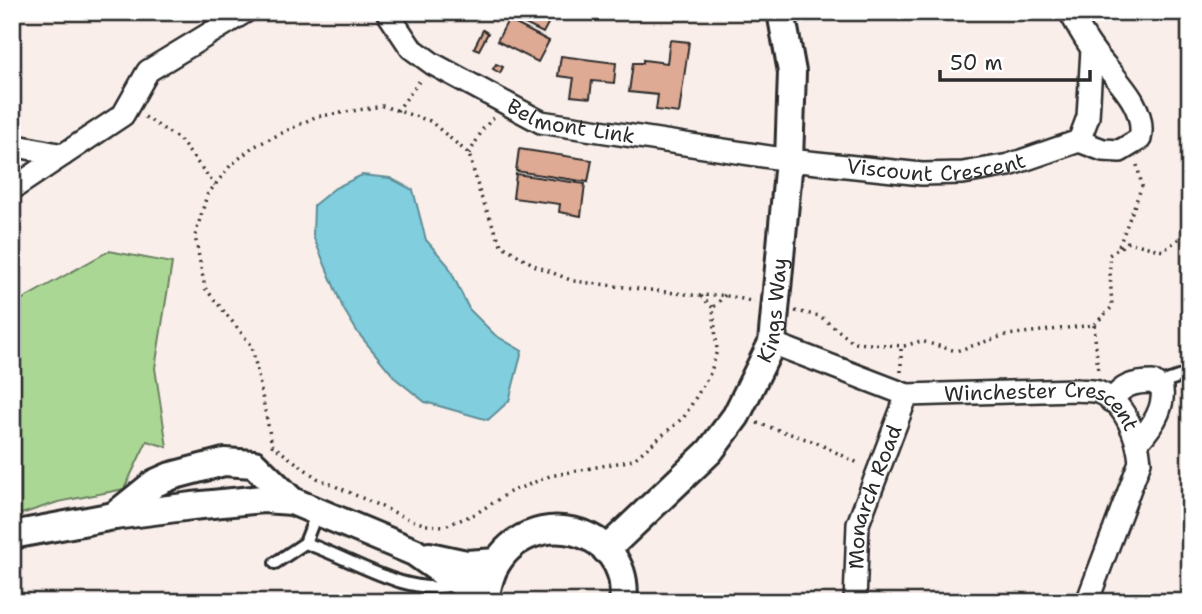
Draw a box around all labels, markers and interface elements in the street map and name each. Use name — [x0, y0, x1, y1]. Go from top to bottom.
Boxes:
scale bar — [940, 38, 1090, 82]
text: 50 m — [950, 49, 1003, 77]
street label: Belmont Link — [502, 92, 637, 150]
street label: Viscount Crescent — [845, 146, 1029, 188]
street label: Kings Way — [750, 257, 794, 368]
street label: Winchester Crescent — [944, 376, 1145, 436]
street label: Monarch Road — [842, 421, 908, 570]

